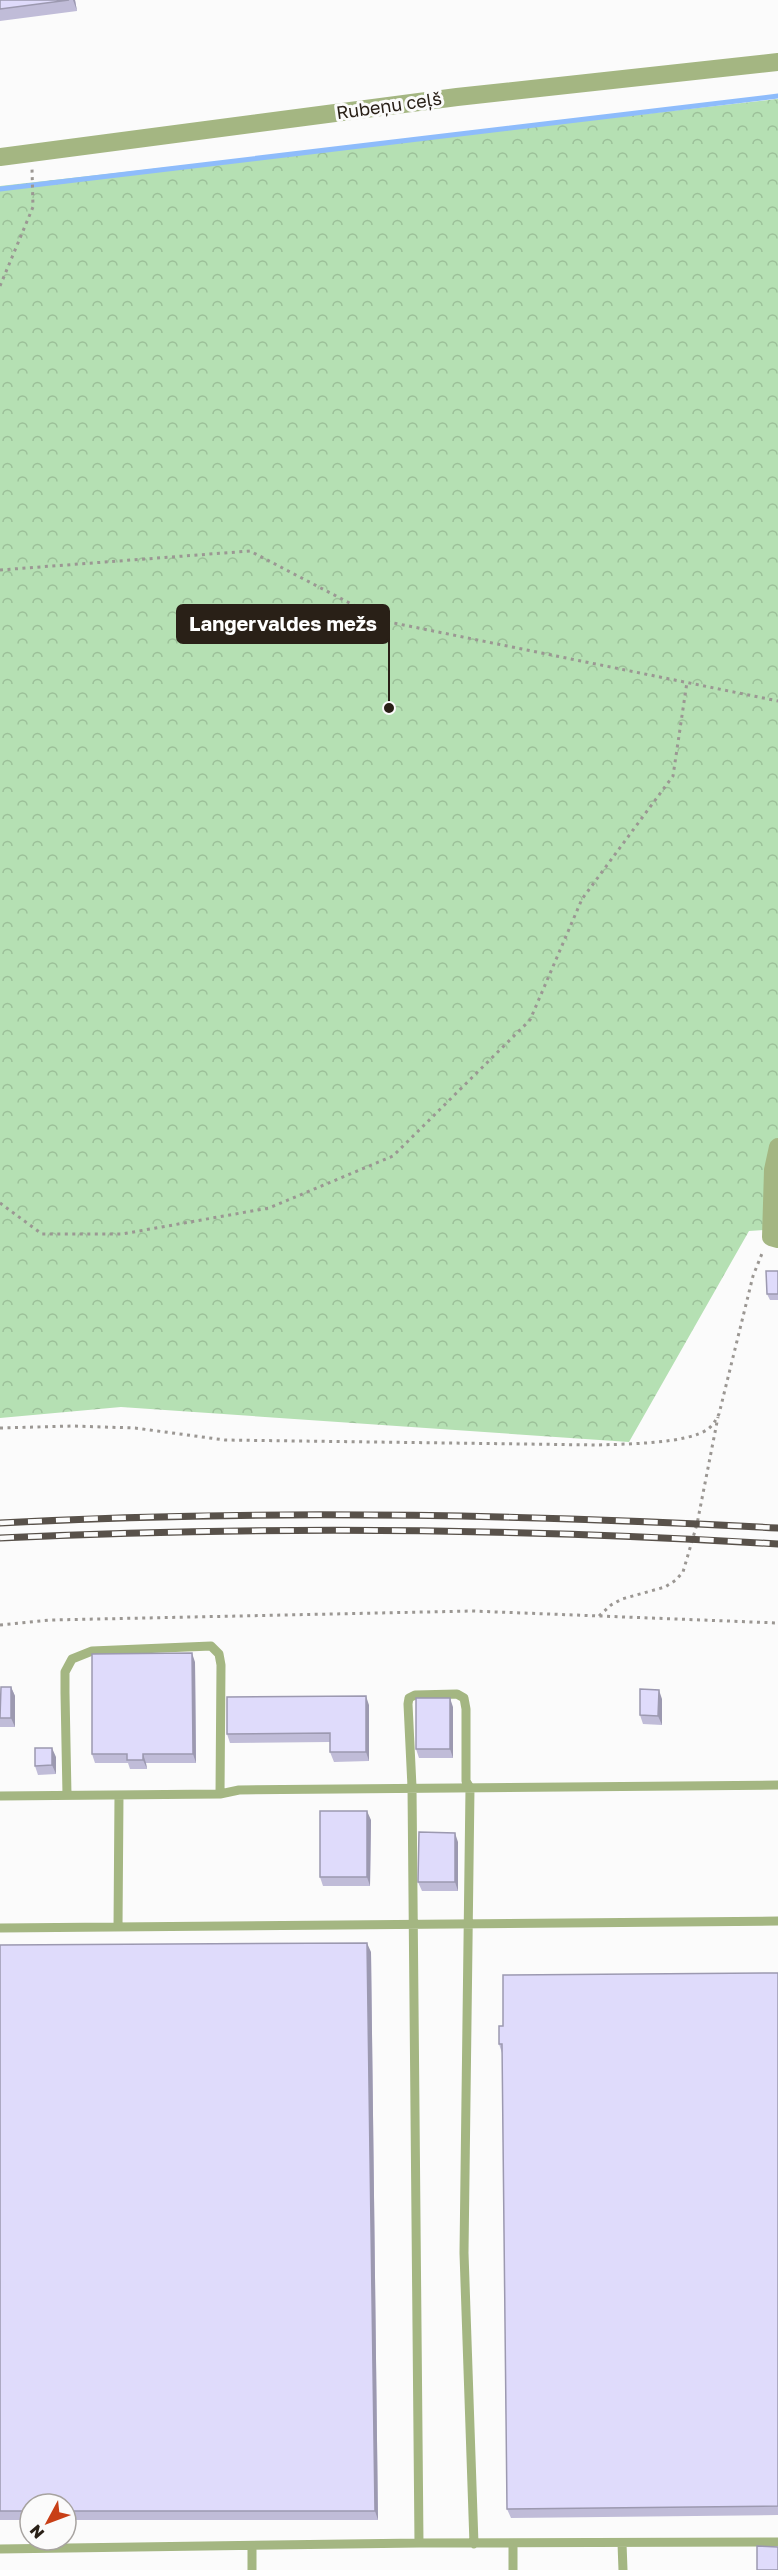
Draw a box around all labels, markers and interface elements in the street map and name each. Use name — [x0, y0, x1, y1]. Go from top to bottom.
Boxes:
street label: Rubeņu ceļš — [335, 87, 443, 124]
callout: Langervaldes mežs — [177, 605, 389, 643]
text: Langervaldes mežs — [189, 611, 377, 635]
north arrow — [18, 2492, 78, 2552]
text: N — [25, 2521, 48, 2543]

